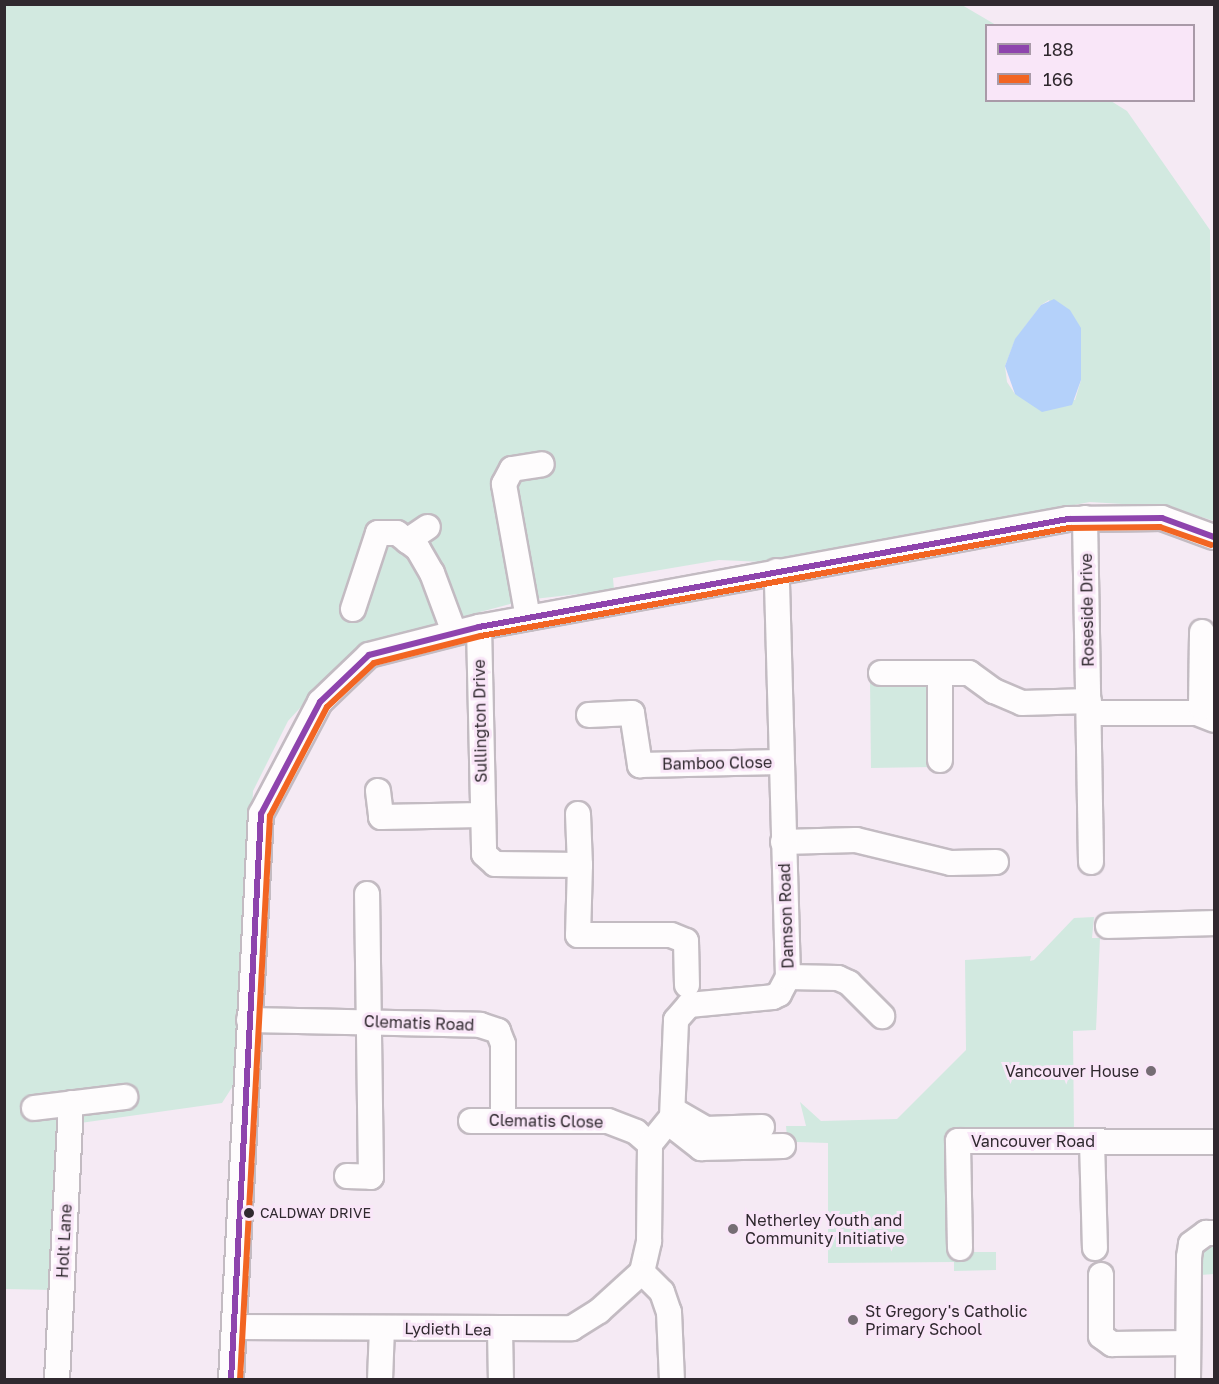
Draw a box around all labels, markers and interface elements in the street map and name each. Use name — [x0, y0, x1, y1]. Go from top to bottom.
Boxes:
legend — [985, 24, 1195, 102]
text: 188 — [1043, 38, 1074, 60]
text: 166 — [1043, 68, 1074, 90]
street label: Roseside Drive — [1076, 553, 1098, 667]
street label: Sullington Drive — [469, 659, 491, 783]
street label: Bamboo Close — [662, 752, 772, 774]
street label: Damson Road — [775, 863, 797, 969]
street label: Clematis Road — [363, 1011, 475, 1035]
place label: Vancouver House — [1005, 1061, 1139, 1081]
marker: Vancouver House — [1144, 1064, 1158, 1078]
street label: Clematis Close — [489, 1110, 603, 1132]
street label: Vancouver Road — [971, 1131, 1095, 1151]
street label: Holt Lane — [52, 1203, 76, 1279]
place label: CALDWAY DRIVE — [260, 1205, 371, 1221]
marker: CALDWAY DRIVE — [243, 1207, 255, 1219]
place label: Netherley Youth and Community Initiative — [745, 1210, 905, 1248]
marker: Netherley Youth and Community Initiative — [726, 1222, 740, 1236]
place label: St Gregory's Catholic Primary School — [865, 1301, 1027, 1339]
marker: St Gregory's Catholic Primary School — [846, 1313, 860, 1327]
street label: Lydieth Lea — [404, 1319, 492, 1339]

